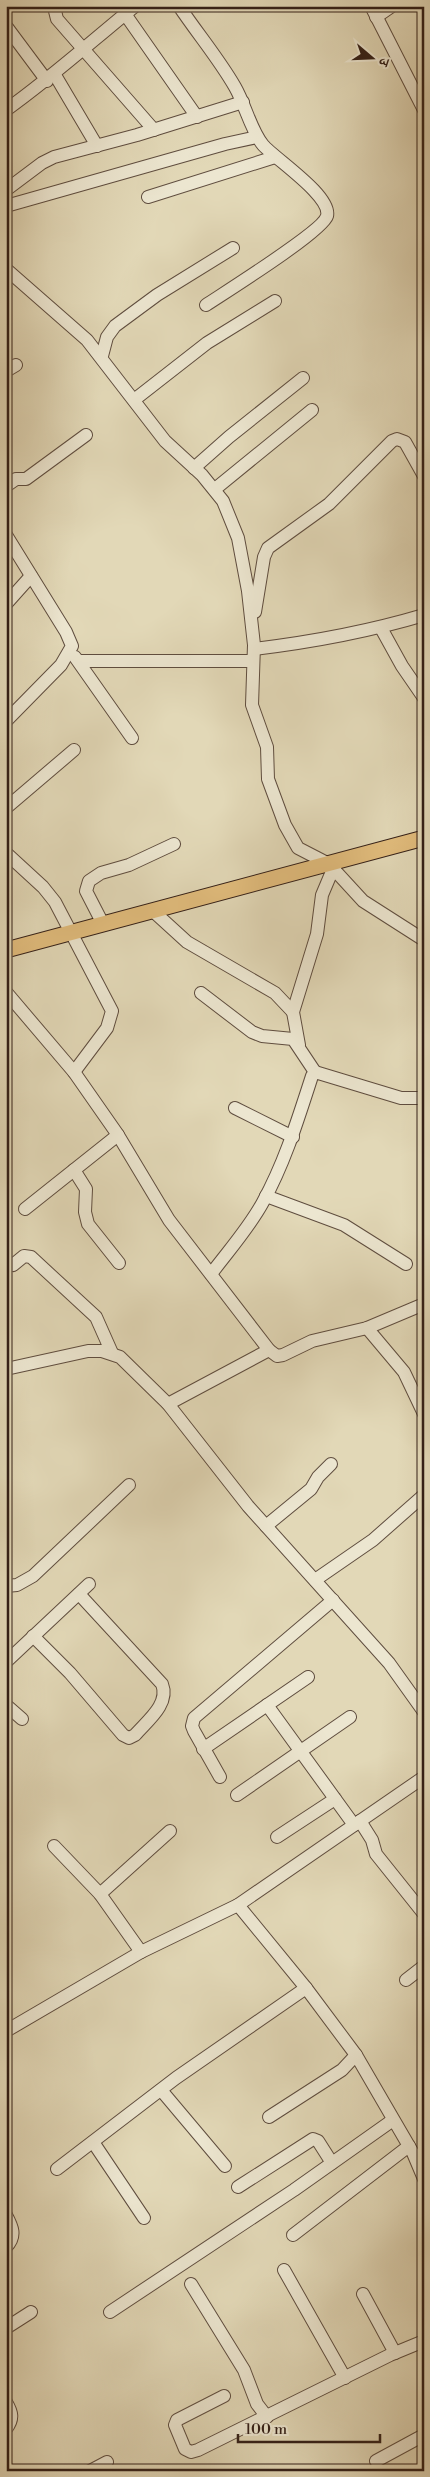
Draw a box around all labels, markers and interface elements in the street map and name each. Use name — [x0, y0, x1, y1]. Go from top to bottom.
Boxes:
north arrow — [348, 32, 398, 82]
text: उ — [373, 55, 393, 69]
scale bar — [238, 2412, 380, 2444]
text: 100 m — [245, 2420, 287, 2439]

